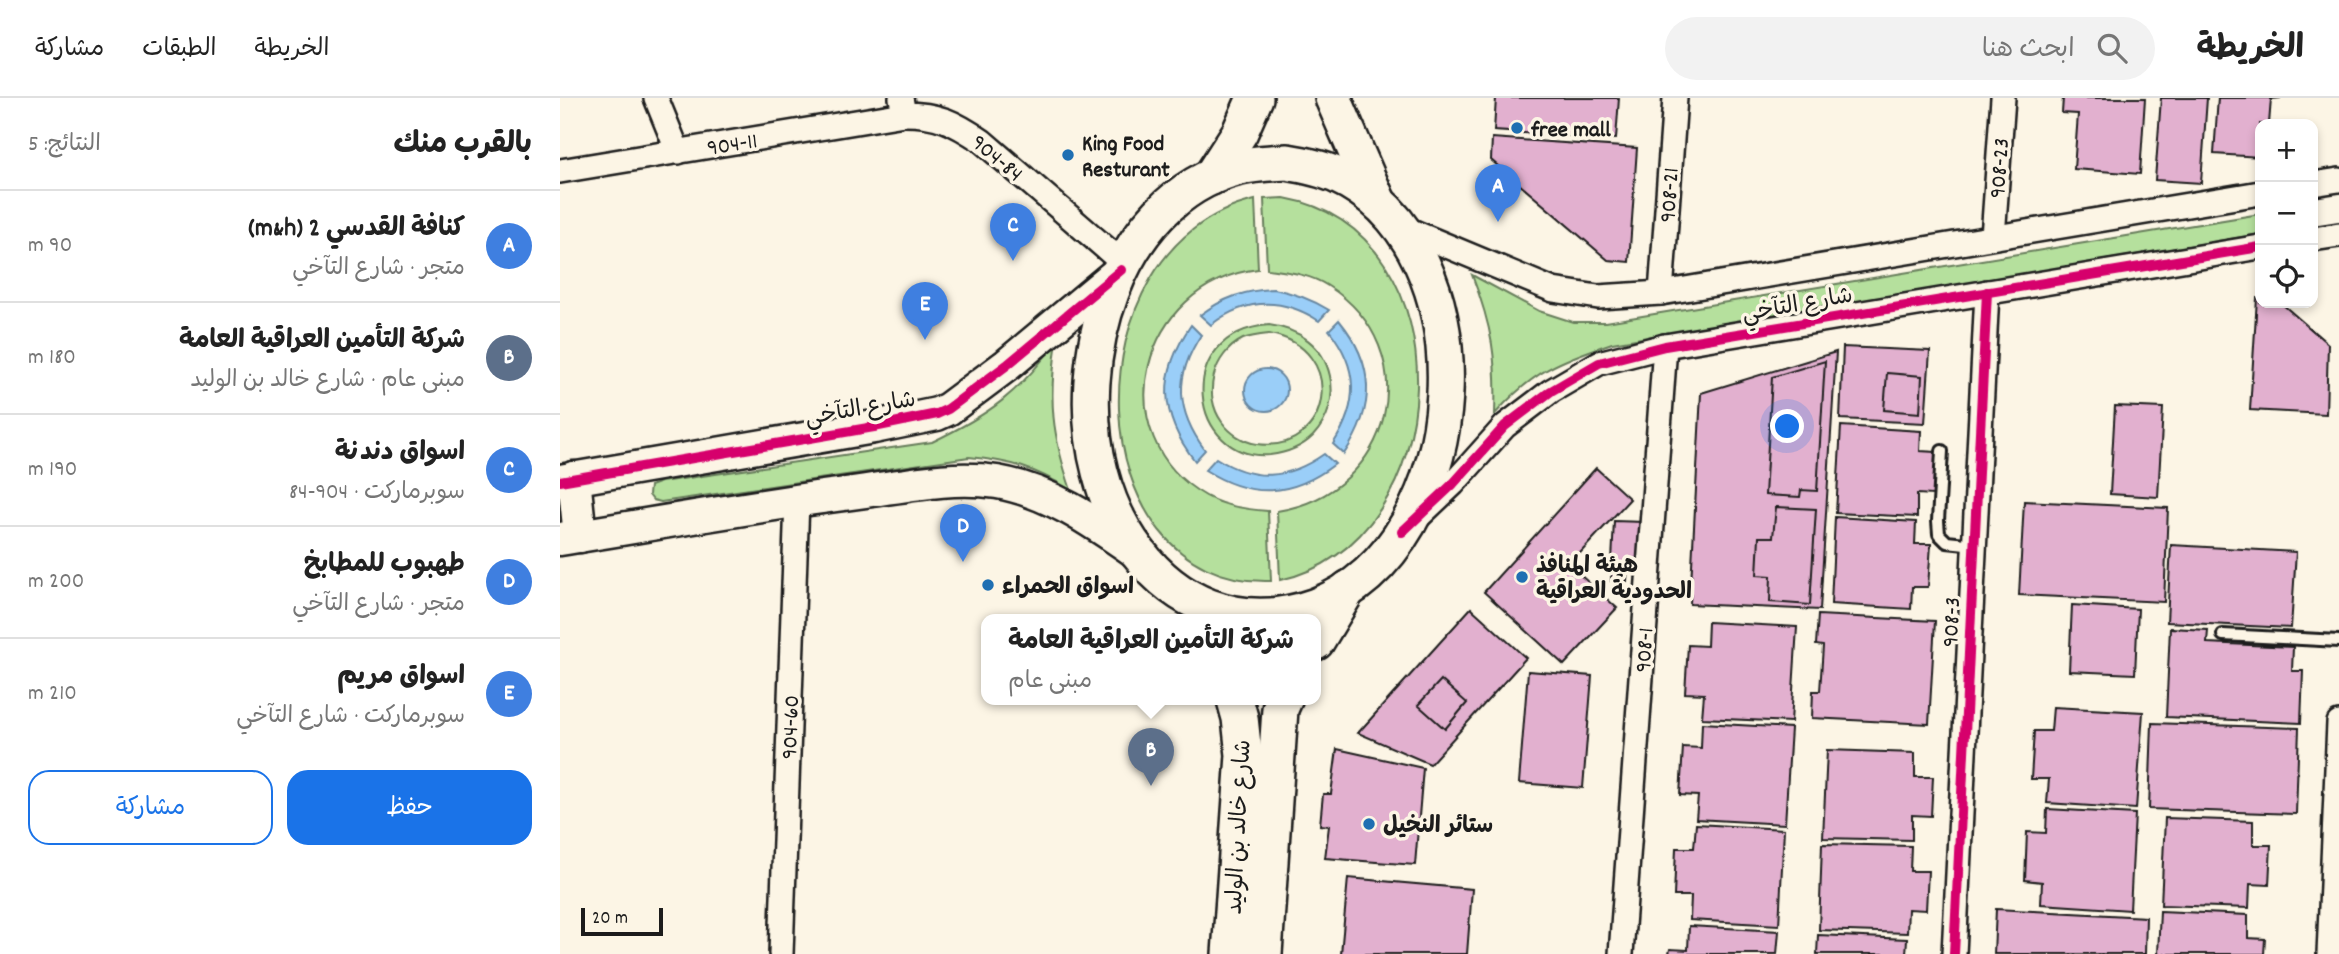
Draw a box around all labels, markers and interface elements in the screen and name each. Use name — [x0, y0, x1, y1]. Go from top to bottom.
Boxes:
search box — [1665, 17, 2155, 80]
text: الخريطة — [2197, 27, 2304, 74]
icon: search — [2093, 29, 2131, 67]
text: ابحث هنا — [1982, 32, 2075, 69]
text: مشاركة — [35, 33, 104, 67]
text: الطبقات — [142, 33, 217, 67]
text: الخريطة — [255, 33, 329, 67]
place label: free mall — [1530, 115, 1611, 148]
map controls — [2255, 119, 2318, 308]
button: + — [2255, 119, 2318, 182]
marker: free mall — [1509, 120, 1525, 136]
text: بالقرب منك — [394, 125, 532, 168]
street label: 904-11 — [705, 126, 760, 167]
street label: 904-84 — [962, 128, 1029, 191]
text: النتائج: 5 — [28, 129, 101, 162]
place label: King Food Resturant — [1082, 129, 1170, 188]
street label: 908-23 — [1983, 137, 2020, 200]
marker: King Food Resturant — [1060, 147, 1076, 163]
pin: A — [1475, 164, 1521, 222]
street label: 908-21 — [1653, 167, 1690, 224]
button: − — [2255, 182, 2318, 245]
pin: C — [990, 203, 1036, 261]
text: كنافة القدسي 2 (m&h) — [249, 211, 465, 248]
text: 90 m — [28, 230, 72, 263]
text: A — [503, 230, 515, 263]
button: locate — [2255, 245, 2318, 308]
text: متجر · شارع التآخي — [292, 253, 465, 286]
street label: شارع التآخي — [1740, 280, 1856, 333]
pin: E — [902, 282, 948, 340]
text: شركة التأمين العراقية العامة — [179, 323, 465, 360]
text: 180 m — [28, 342, 76, 375]
text: B — [504, 342, 514, 375]
text: مبنى عام · شارع خالد بن الوليد — [190, 365, 465, 398]
street label: شارع التآخي — [803, 384, 919, 437]
your location — [1770, 409, 1804, 443]
text: اسواق دندنة — [335, 435, 465, 472]
text: 190 m — [28, 454, 77, 487]
text: C — [503, 454, 515, 487]
text: سوبرماركت · 904-84 — [289, 477, 465, 510]
pin: D — [940, 504, 986, 562]
text: طهبوب للمطابخ — [304, 547, 465, 584]
place label: هيئة المنافذ الحدودية العراقية — [1536, 551, 1692, 610]
text: 200 m — [28, 566, 84, 599]
text: D — [503, 566, 515, 599]
marker: هيئة المنافذ الحدودية العراقية — [1514, 569, 1530, 585]
place label: اسواق الحمراء — [1002, 572, 1134, 605]
marker: اسواق الحمراء — [980, 577, 996, 593]
text: متجر · شارع التآخي — [292, 589, 465, 622]
street label: 908-3 — [1936, 596, 1971, 648]
popup — [981, 614, 1321, 705]
text: شركة التأمين العراقية العامة — [1008, 624, 1294, 661]
street label: 908-1 — [1628, 627, 1665, 674]
text: اسواق مريم — [337, 659, 465, 696]
text: مبنى عام — [1008, 666, 1092, 699]
text: 210 m — [28, 678, 77, 711]
text: E — [504, 678, 514, 711]
street label: 904-60 — [775, 694, 810, 760]
text: سوبرماركت · شارع التآخي — [236, 701, 465, 734]
pin: B — [1128, 728, 1174, 786]
street label: شارع خالد بن الوليد — [1219, 739, 1262, 915]
button: مشاركة — [28, 770, 273, 845]
button: حفظ — [287, 770, 532, 845]
place label: ستائر النخيل — [1383, 811, 1493, 844]
marker: ستائر النخيل — [1361, 816, 1377, 832]
scale bar — [581, 905, 663, 937]
text: 20 m — [592, 906, 628, 933]

